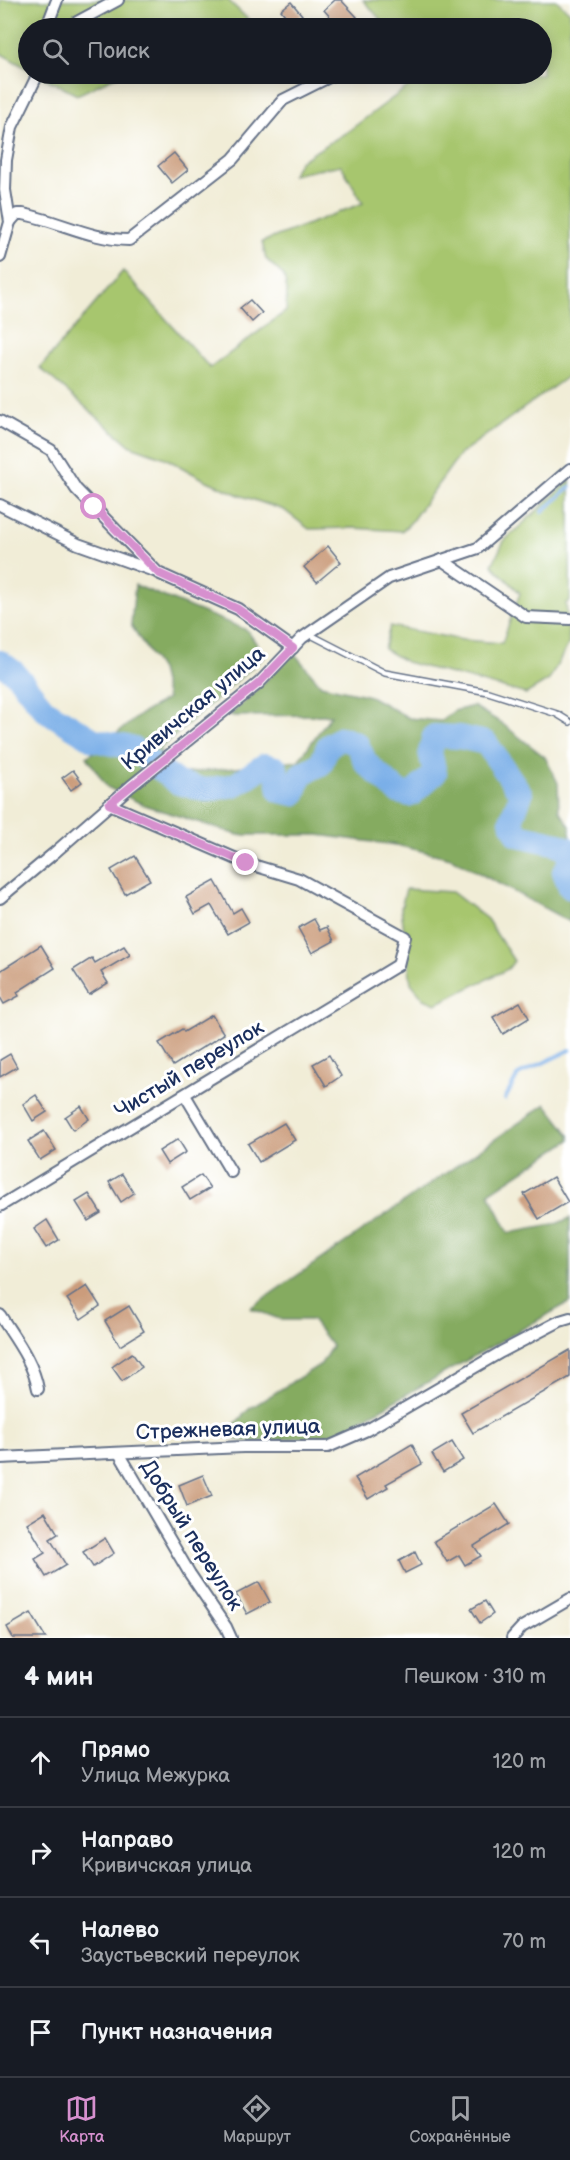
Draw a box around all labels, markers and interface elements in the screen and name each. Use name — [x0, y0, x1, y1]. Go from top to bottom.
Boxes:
search box — [18, 18, 552, 84]
icon: search — [39, 35, 72, 68]
text: Поиск — [87, 38, 150, 65]
route start — [80, 493, 106, 519]
street label: Кривичская улица — [116, 641, 271, 776]
route end — [232, 849, 258, 875]
street label: Чистый переулок — [110, 1015, 268, 1124]
street label: Стрежневая улица — [135, 1414, 321, 1445]
street label: Добрый переулок — [135, 1455, 248, 1615]
text: 4 мин — [24, 1662, 93, 1693]
text: Пешком · 310 m — [404, 1665, 546, 1689]
text: Прямо — [81, 1737, 150, 1764]
icon: ahead — [24, 1746, 57, 1779]
text: 120 m — [493, 1750, 546, 1774]
text: Улица Межурка — [81, 1764, 230, 1788]
text: Направо — [81, 1827, 173, 1854]
icon: right — [24, 1836, 57, 1869]
text: 120 m — [493, 1840, 546, 1864]
text: Кривичская улица — [81, 1854, 252, 1878]
text: Налево — [81, 1917, 159, 1944]
icon: left — [24, 1926, 57, 1959]
text: 70 m — [502, 1930, 546, 1954]
text: Заустьевский переулок — [81, 1944, 300, 1968]
icon: arrive — [24, 2016, 57, 2049]
text: Пункт назначения — [81, 2019, 273, 2046]
tab: Карта — [59, 2092, 104, 2147]
tab: Маршрут — [223, 2092, 291, 2147]
tab: Сохранённые — [410, 2092, 511, 2147]

